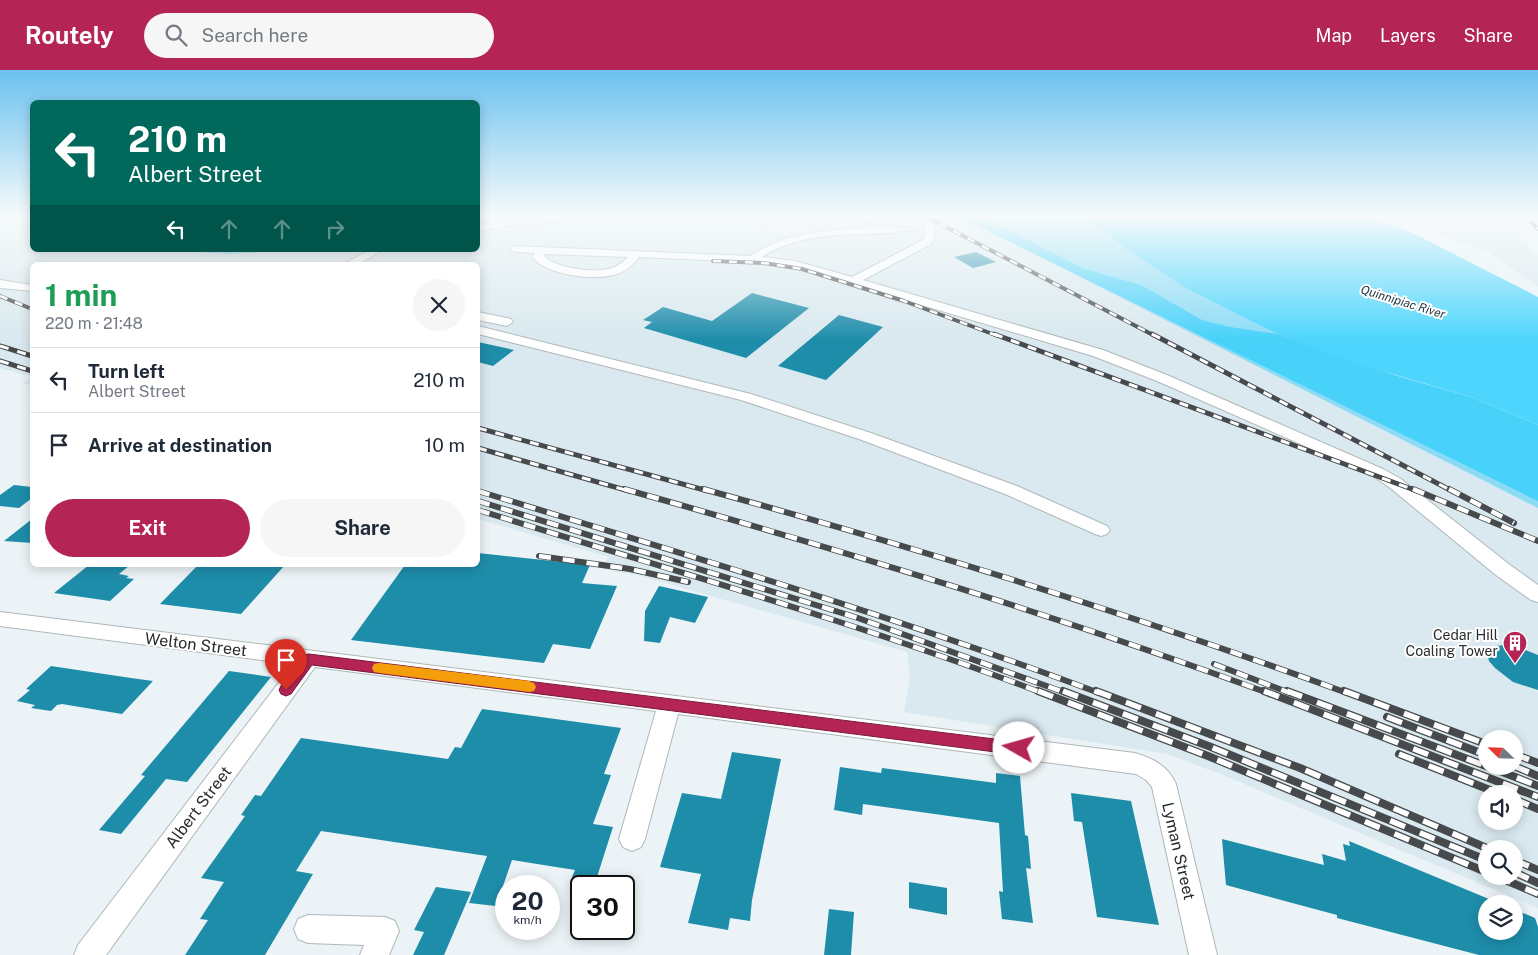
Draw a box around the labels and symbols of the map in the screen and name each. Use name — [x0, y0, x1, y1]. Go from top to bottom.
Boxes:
water label: Quinnipiac River — [1359, 282, 1447, 322]
place label: Cedar Hill Coaling Tower — [1406, 627, 1498, 659]
street label: Welton Street — [144, 629, 248, 660]
building icon: Cedar Hill Coaling Tower — [1502, 630, 1528, 664]
pin — [265, 639, 307, 690]
position arrow — [992, 721, 1044, 773]
north arrow — [1478, 730, 1522, 775]
street label: Albert Street — [161, 763, 235, 852]
street label: Lyman Street — [1158, 800, 1199, 902]
speed limit sign: 30 — [570, 875, 635, 940]

